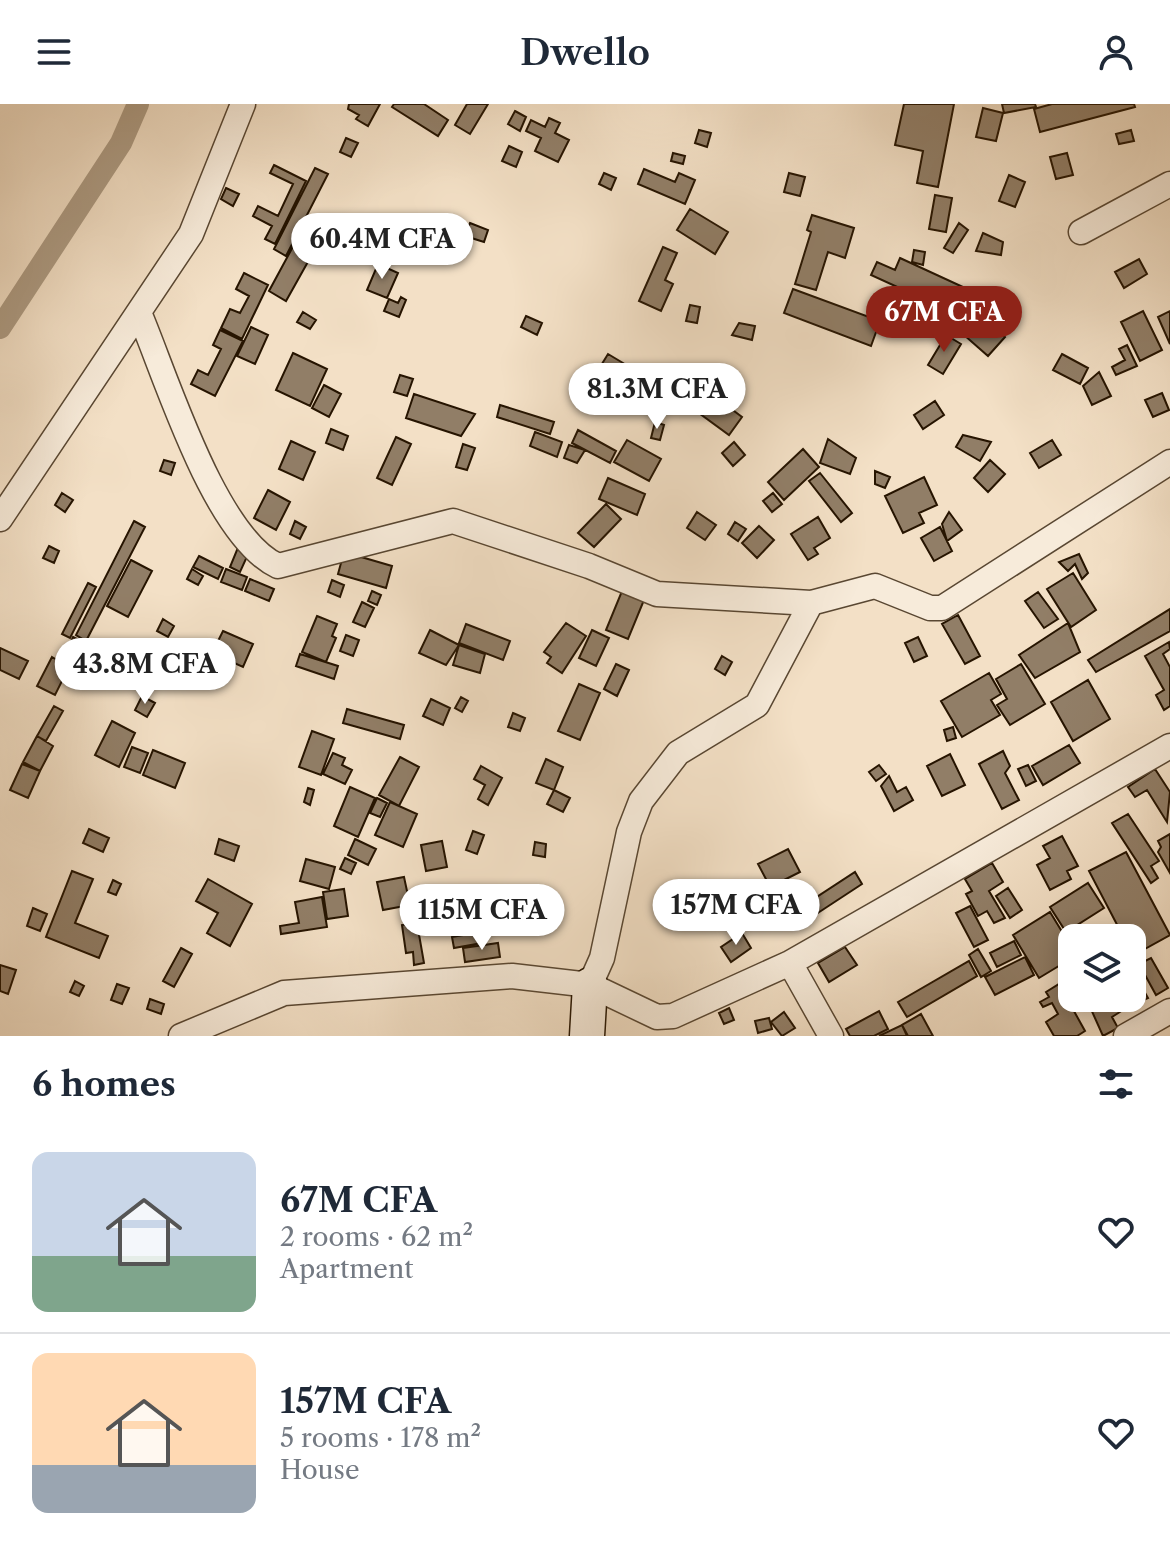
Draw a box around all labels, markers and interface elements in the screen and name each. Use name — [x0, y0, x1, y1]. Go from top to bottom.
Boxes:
icon: menu — [32, 30, 76, 74]
text: Dwello — [520, 30, 650, 74]
icon: person — [1094, 30, 1138, 74]
pin: 60.4M CFA — [290, 213, 474, 281]
text: 60.4M CFA — [309, 223, 455, 255]
pin: 67M CFA — [870, 286, 1018, 354]
text: 67M CFA — [884, 296, 1004, 328]
pin: 81.3M CFA — [565, 363, 749, 431]
text: 81.3M CFA — [587, 373, 727, 405]
pin: 43.8M CFA — [53, 638, 237, 706]
text: 43.8M CFA — [73, 648, 217, 680]
pin: 157M CFA — [653, 879, 819, 947]
pin: 115M CFA — [399, 884, 565, 952]
text: 157M CFA — [671, 889, 801, 921]
text: 115M CFA — [418, 894, 546, 926]
map controls — [1058, 924, 1146, 1012]
button: layers — [1058, 924, 1146, 1012]
icon: filters — [1094, 1062, 1138, 1106]
text: 6 homes — [32, 1063, 176, 1105]
text: 67M CFA — [280, 1179, 437, 1221]
icon: home — [96, 1184, 192, 1280]
icon: heart — [1094, 1210, 1138, 1254]
text: 2 rooms · 62 m² — [280, 1221, 473, 1253]
text: Apartment — [280, 1253, 413, 1285]
text: 157M CFA — [280, 1380, 451, 1422]
icon: home — [96, 1385, 192, 1481]
icon: heart — [1094, 1411, 1138, 1455]
text: 5 rooms · 178 m² — [280, 1422, 481, 1454]
text: House — [280, 1454, 360, 1486]

